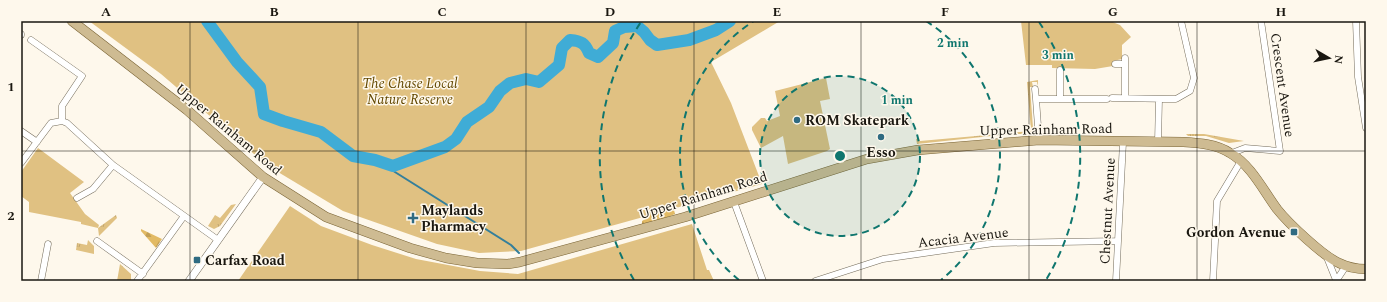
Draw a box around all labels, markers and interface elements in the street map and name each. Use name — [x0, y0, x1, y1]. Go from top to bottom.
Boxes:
text: A — [101, 2, 111, 22]
text: B — [269, 2, 279, 22]
text: C — [437, 2, 447, 22]
text: D — [605, 2, 615, 22]
text: E — [773, 2, 782, 22]
text: F — [941, 2, 949, 22]
text: G — [1108, 2, 1118, 22]
text: H — [1276, 2, 1287, 22]
street label: Crescent Avenue — [1265, 32, 1300, 139]
text: 2 min — [937, 34, 970, 53]
north arrow — [1309, 38, 1349, 78]
text: 3 min — [1042, 46, 1075, 65]
text: N — [1329, 54, 1347, 65]
park label: The Chase Local Nature Reserve — [362, 73, 458, 110]
text: 1 — [7, 77, 15, 97]
street label: Upper Rainham Road — [171, 78, 287, 180]
text: 1 min — [881, 91, 914, 110]
place label: ROM Skatepark — [805, 110, 910, 131]
marker: ROM Skatepark — [792, 115, 802, 125]
street label: Upper Rainham Road — [979, 118, 1113, 141]
marker: Esso — [876, 132, 886, 142]
place label: Esso — [866, 142, 896, 163]
centre of rings — [833, 149, 847, 163]
street label: Chestnut Avenue — [1094, 157, 1121, 265]
street label: Upper Rainham Road — [636, 166, 770, 225]
place label: Maylands Pharmacy — [421, 200, 487, 237]
text: 2 — [7, 206, 15, 226]
marker: Maylands Pharmacy — [408, 213, 418, 223]
street label: Acacia Avenue — [916, 221, 1010, 253]
place label: Gordon Avenue — [1186, 222, 1286, 243]
marker: Gordon Avenue — [1289, 227, 1299, 237]
place label: Carfax Road — [205, 250, 285, 271]
marker: Carfax Road — [192, 255, 202, 265]

